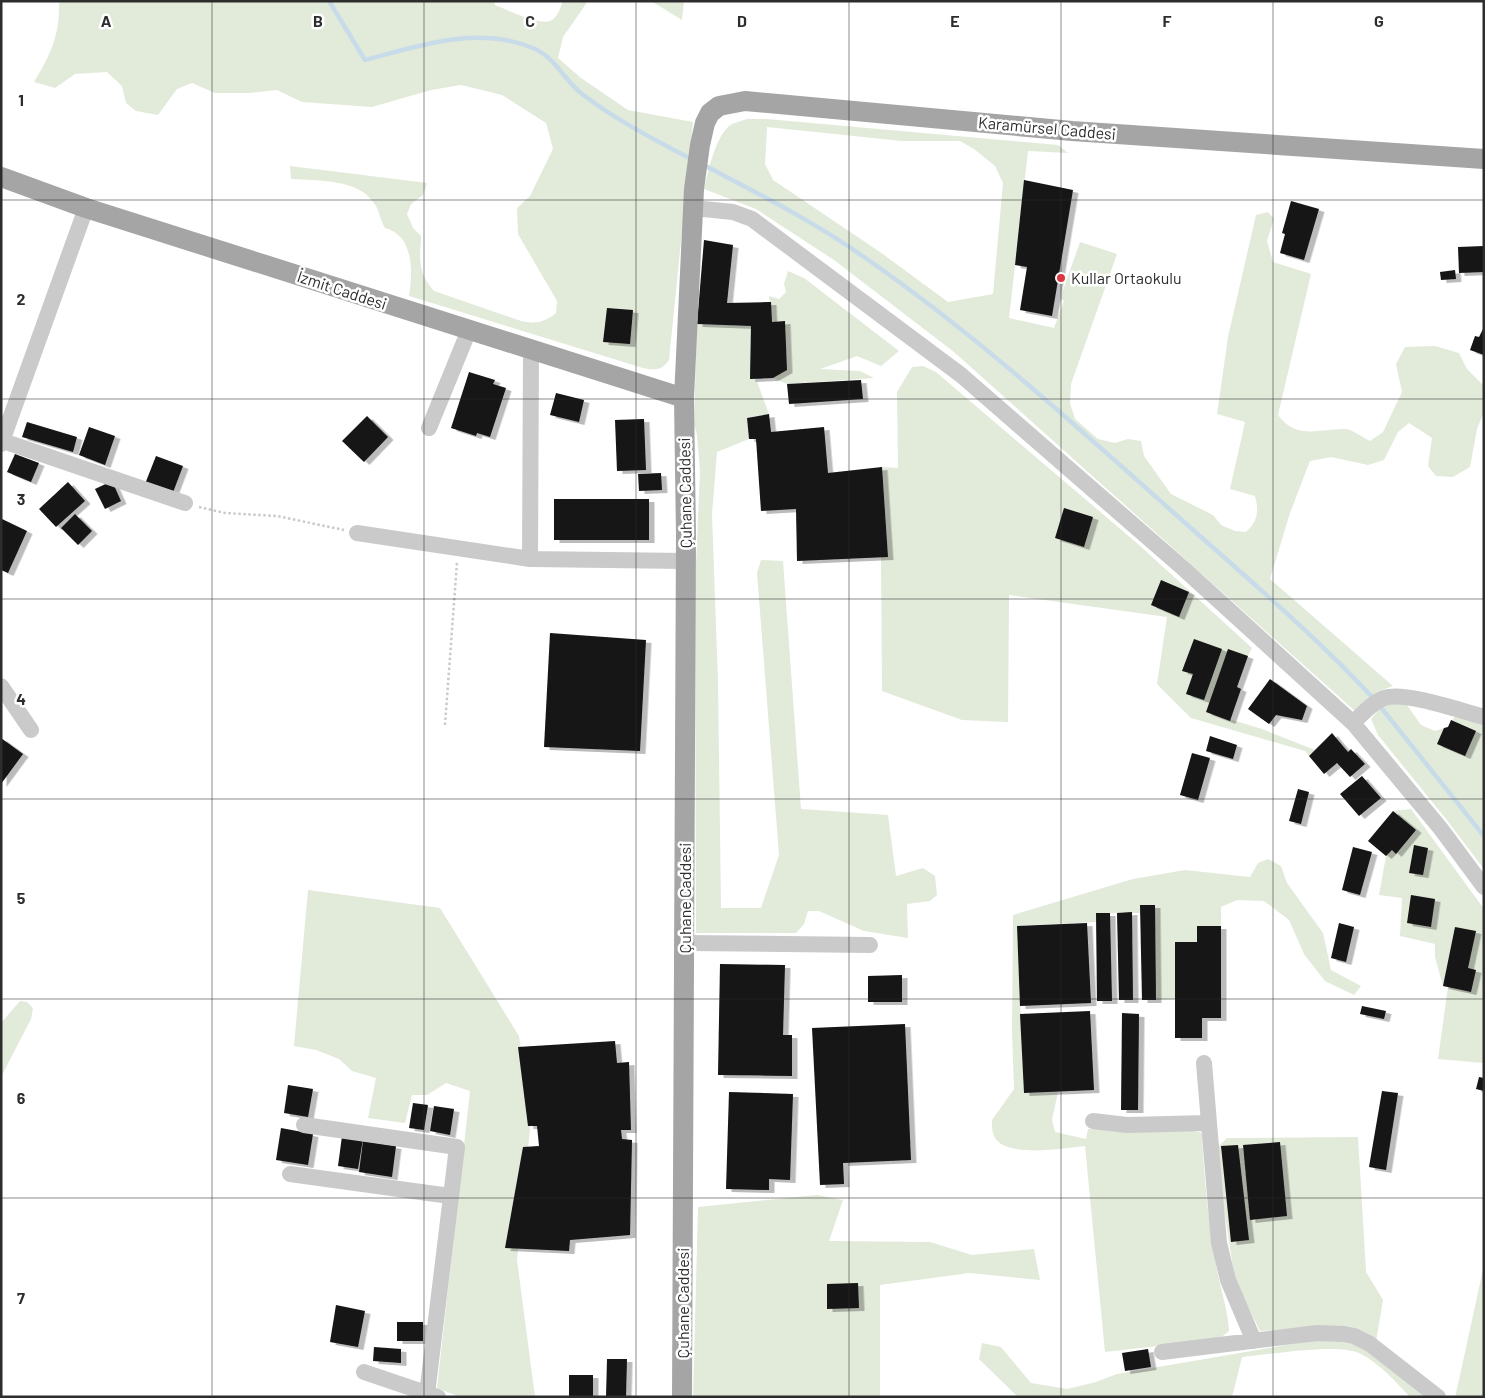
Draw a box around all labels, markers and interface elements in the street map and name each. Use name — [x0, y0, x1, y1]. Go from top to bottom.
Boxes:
text: A — [101, 11, 112, 30]
text: B — [313, 11, 323, 30]
text: C — [525, 11, 535, 30]
text: D — [737, 11, 747, 30]
text: E — [950, 11, 960, 30]
text: F — [1163, 11, 1172, 30]
text: G — [1374, 11, 1384, 30]
text: 1 — [18, 90, 24, 109]
street label: Karamürsel Caddesi — [977, 112, 1117, 143]
street label: İzmit Caddesi — [295, 266, 389, 313]
place label: Kullar Ortaokulu — [1071, 268, 1181, 287]
marker: Kullar Ortaokulu — [1055, 272, 1067, 284]
text: 2 — [17, 289, 26, 308]
street label: Çuhane Caddesi — [674, 437, 695, 549]
text: 3 — [17, 489, 25, 508]
text: 4 — [16, 689, 26, 708]
street label: Çuhane Caddesi — [675, 843, 694, 953]
text: 5 — [17, 888, 26, 907]
text: 6 — [17, 1088, 26, 1107]
street label: Çuhane Caddesi — [673, 1248, 692, 1358]
text: 7 — [17, 1288, 25, 1307]

